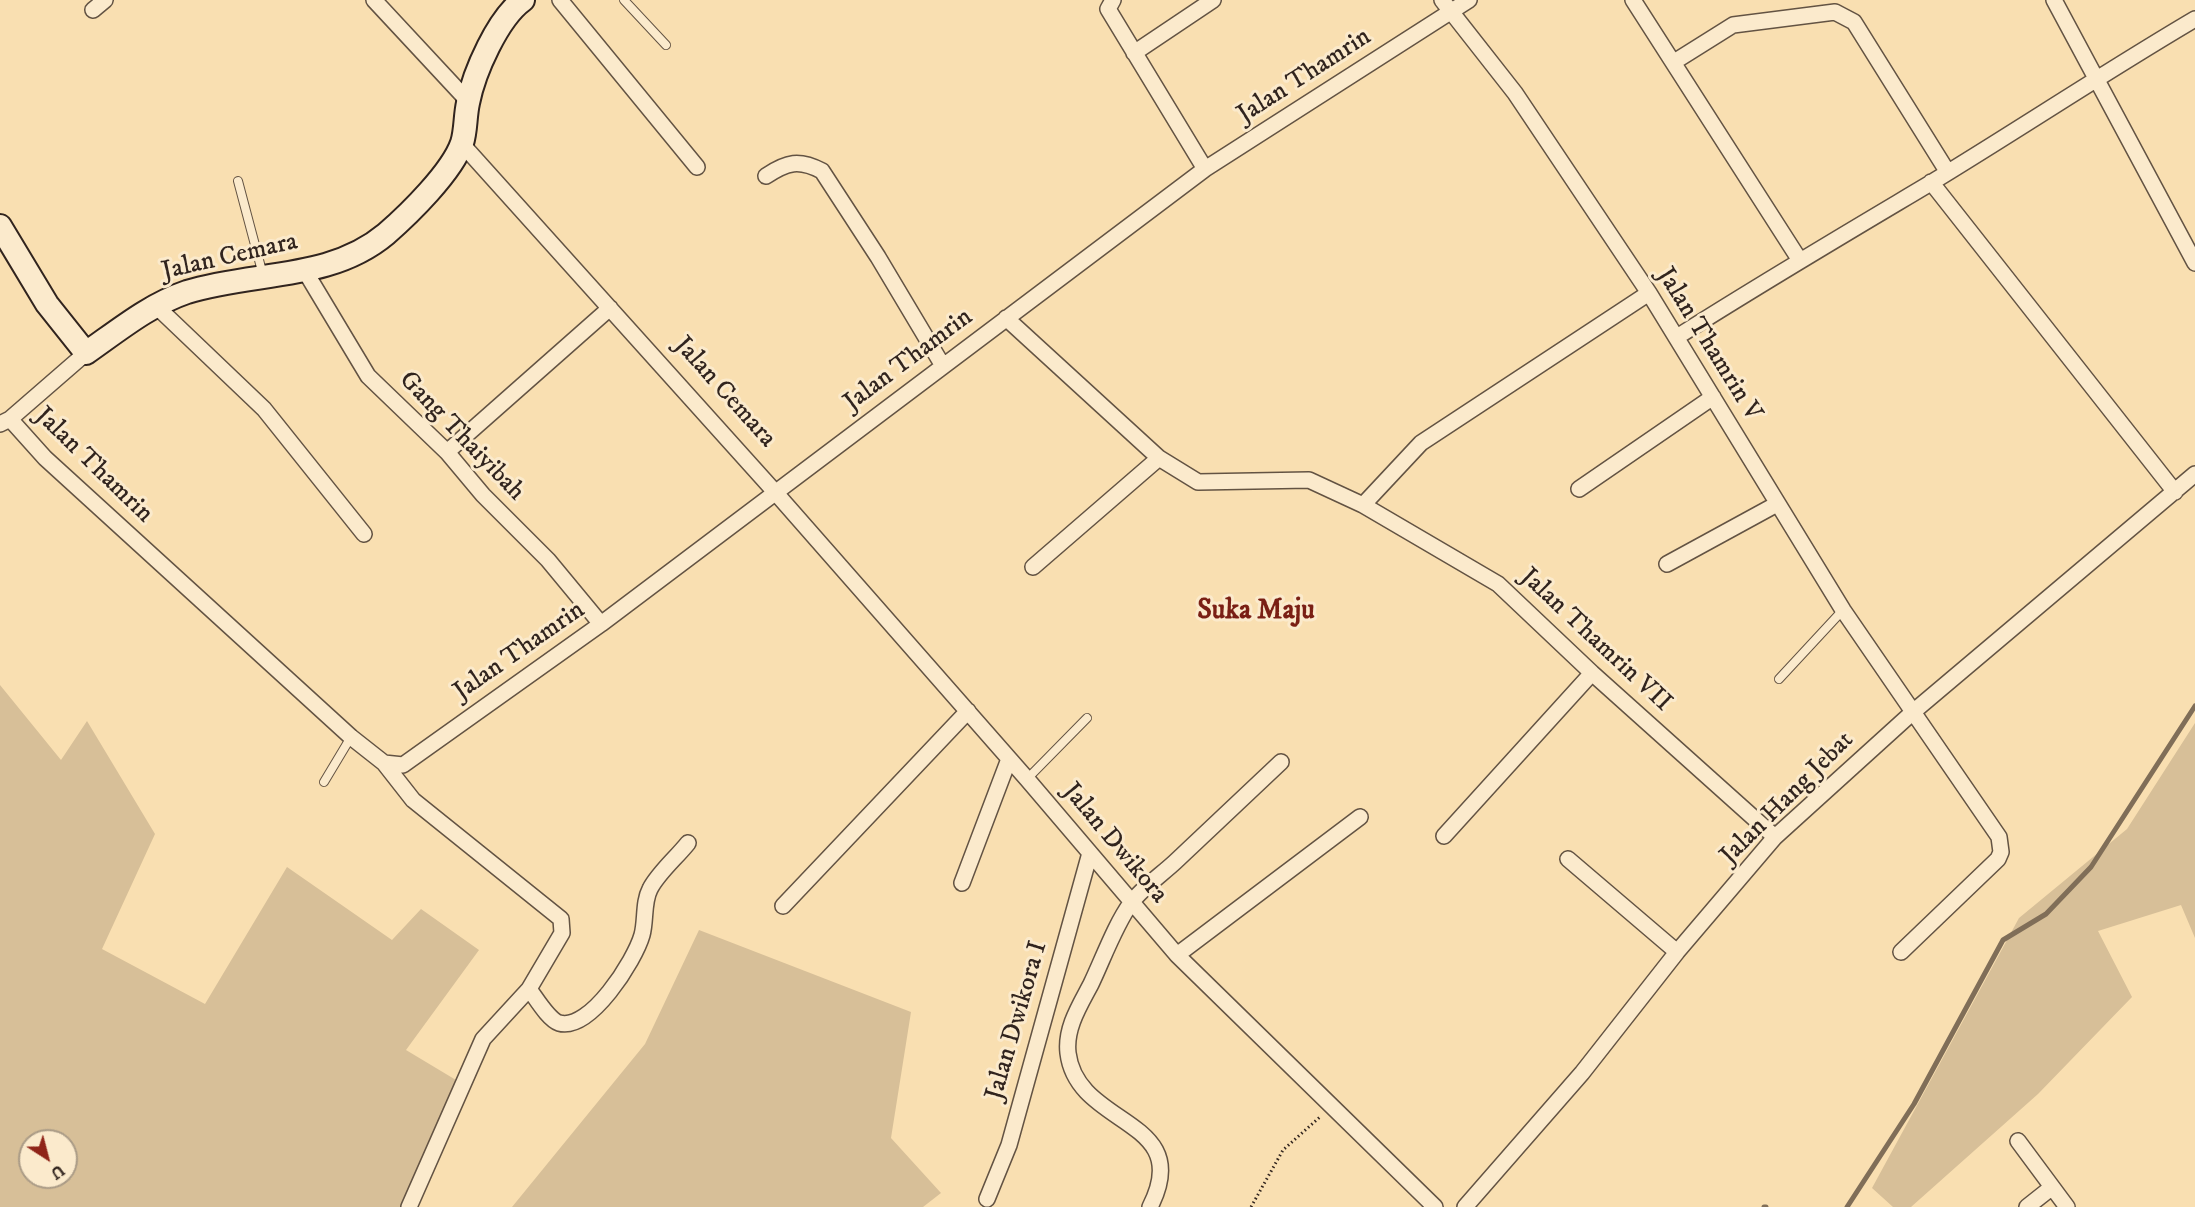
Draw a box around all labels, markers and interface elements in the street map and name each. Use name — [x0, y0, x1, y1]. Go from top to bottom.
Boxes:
street label: Jalan Thamrin — [1232, 22, 1378, 132]
street label: Jalan Cemara — [159, 227, 301, 289]
street label: Jalan Thamrin V — [1648, 263, 1768, 427]
street label: Jalan Thamrin — [839, 303, 979, 419]
street label: Jalan Cemara — [666, 331, 782, 455]
street label: Gang Thaiyibah — [391, 366, 531, 508]
street label: Jalan Thamrin — [27, 402, 159, 530]
street label: Jalan Thamrin VII — [1513, 563, 1677, 719]
street label: Jalan Thamrin — [448, 595, 592, 709]
district label: Suka Maju — [1197, 595, 1315, 629]
street label: Jalan Hang Jebat — [1715, 726, 1861, 872]
street label: Jalan Dwikora — [1055, 777, 1173, 911]
street label: Jalan Dwikora I — [980, 938, 1056, 1104]
north arrow — [18, 1129, 78, 1189]
text: U — [47, 1160, 68, 1184]

